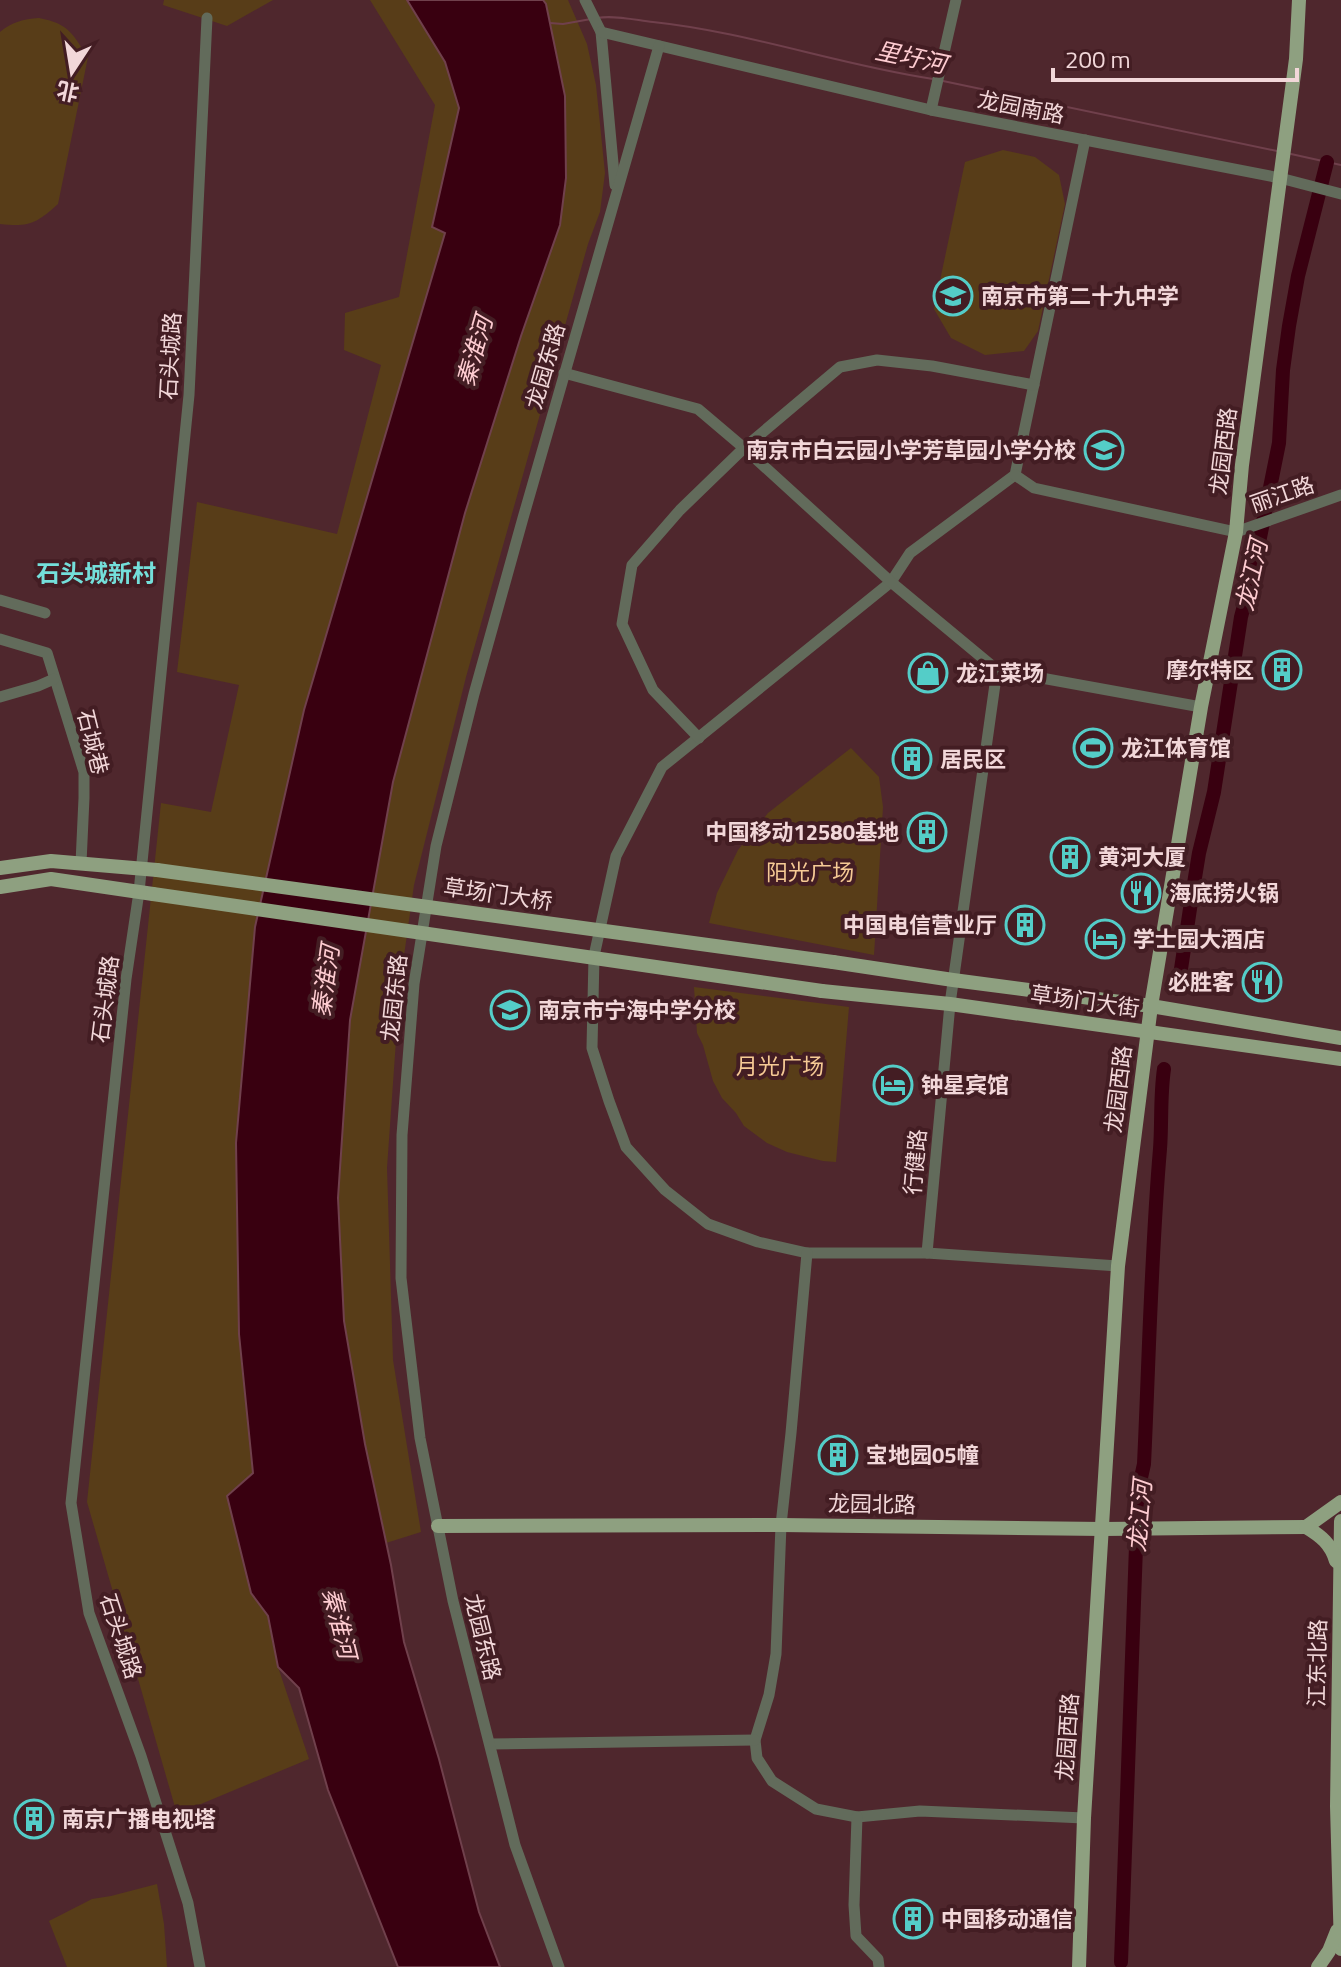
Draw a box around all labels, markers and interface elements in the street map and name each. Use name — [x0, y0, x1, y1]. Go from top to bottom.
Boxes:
north arrow — [32, 32, 112, 112]
water label: 里圩河 — [872, 32, 954, 83]
scale bar — [1053, 32, 1297, 82]
text: 200 m — [1065, 41, 1131, 77]
text: 北 — [54, 73, 82, 110]
street label: 龙园南路 — [975, 82, 1067, 132]
school or university icon: 南京市第二十九中学 — [932, 275, 974, 317]
place label: 南京市第二十九中学 — [981, 279, 1179, 313]
water label: 秦淮河 — [447, 308, 502, 391]
street label: 石头城路 — [151, 311, 189, 401]
street label: 龙园东路 — [517, 319, 573, 413]
street label: 龙园西路 — [1201, 405, 1245, 497]
school or university icon: 南京市白云园小学芳草园小学分校 — [1083, 429, 1125, 471]
place label: 南京市白云园小学芳草园小学分校 — [746, 433, 1076, 467]
street label: 丽江路 — [1245, 467, 1319, 521]
water label: 龙江河 — [1226, 532, 1277, 614]
district label: 石头城新村 — [36, 555, 156, 591]
building icon: 摩尔特区 — [1261, 649, 1303, 691]
shop icon: 龙江菜场 — [907, 652, 949, 694]
place label: 摩尔特区 — [1166, 653, 1254, 687]
place label: 龙江菜场 — [956, 656, 1044, 690]
street label: 石城巷 — [69, 706, 117, 778]
sports icon: 龙江体育馆 — [1072, 727, 1114, 769]
place label: 龙江体育馆 — [1121, 731, 1231, 765]
building icon: 居民区 — [891, 738, 933, 780]
place label: 居民区 — [940, 742, 1006, 776]
building icon: 中国移动12580基地 — [906, 811, 948, 853]
place label: 中国移动12580基地 — [705, 815, 899, 849]
building icon: 黄河大厦 — [1049, 836, 1091, 878]
place label: 黄河大厦 — [1098, 840, 1186, 874]
park label: 阳光广场 — [766, 855, 854, 889]
street label: 草场门大桥 — [441, 870, 555, 918]
restaurant icon: 海底捞火锅 — [1120, 872, 1162, 914]
place label: 海底捞火锅 — [1169, 876, 1279, 910]
building icon: 中国电信营业厅 — [1004, 904, 1046, 946]
place label: 中国电信营业厅 — [843, 908, 997, 942]
hotel icon: 学士园大酒店 — [1084, 918, 1126, 960]
place label: 学士园大酒店 — [1133, 922, 1265, 956]
water label: 秦淮河 — [302, 939, 348, 1019]
street label: 龙园东路 — [372, 952, 416, 1044]
street label: 石头城路 — [83, 953, 127, 1045]
restaurant icon: 必胜客 — [1241, 961, 1283, 1003]
place label: 必胜客 — [1168, 965, 1234, 999]
street label: 草场门大街 — [1028, 977, 1142, 1025]
school or university icon: 南京市宁海中学分校 — [489, 989, 531, 1031]
place label: 南京市宁海中学分校 — [538, 993, 736, 1027]
street label: 龙园西路 — [1096, 1043, 1140, 1135]
park label: 月光广场 — [736, 1049, 824, 1083]
hotel icon: 钟星宾馆 — [872, 1064, 914, 1106]
place label: 钟星宾馆 — [921, 1068, 1009, 1102]
street label: 行健路 — [895, 1128, 935, 1196]
building icon: 宝地园05幢 — [817, 1434, 859, 1476]
place label: 宝地园05幢 — [866, 1438, 979, 1472]
water label: 龙江河 — [1118, 1475, 1160, 1553]
street label: 龙园北路 — [828, 1486, 916, 1522]
water label: 秦淮河 — [314, 1584, 367, 1666]
street label: 石头城路 — [91, 1589, 151, 1683]
street label: 龙园东路 — [456, 1590, 510, 1684]
street label: 江东北路 — [1299, 1619, 1335, 1707]
street label: 龙园西路 — [1047, 1692, 1087, 1782]
building icon: 南京广播电视塔 — [13, 1798, 55, 1840]
place label: 南京广播电视塔 — [62, 1802, 216, 1836]
building icon: 中国移动通信 — [892, 1898, 934, 1940]
place label: 中国移动通信 — [941, 1902, 1073, 1936]

